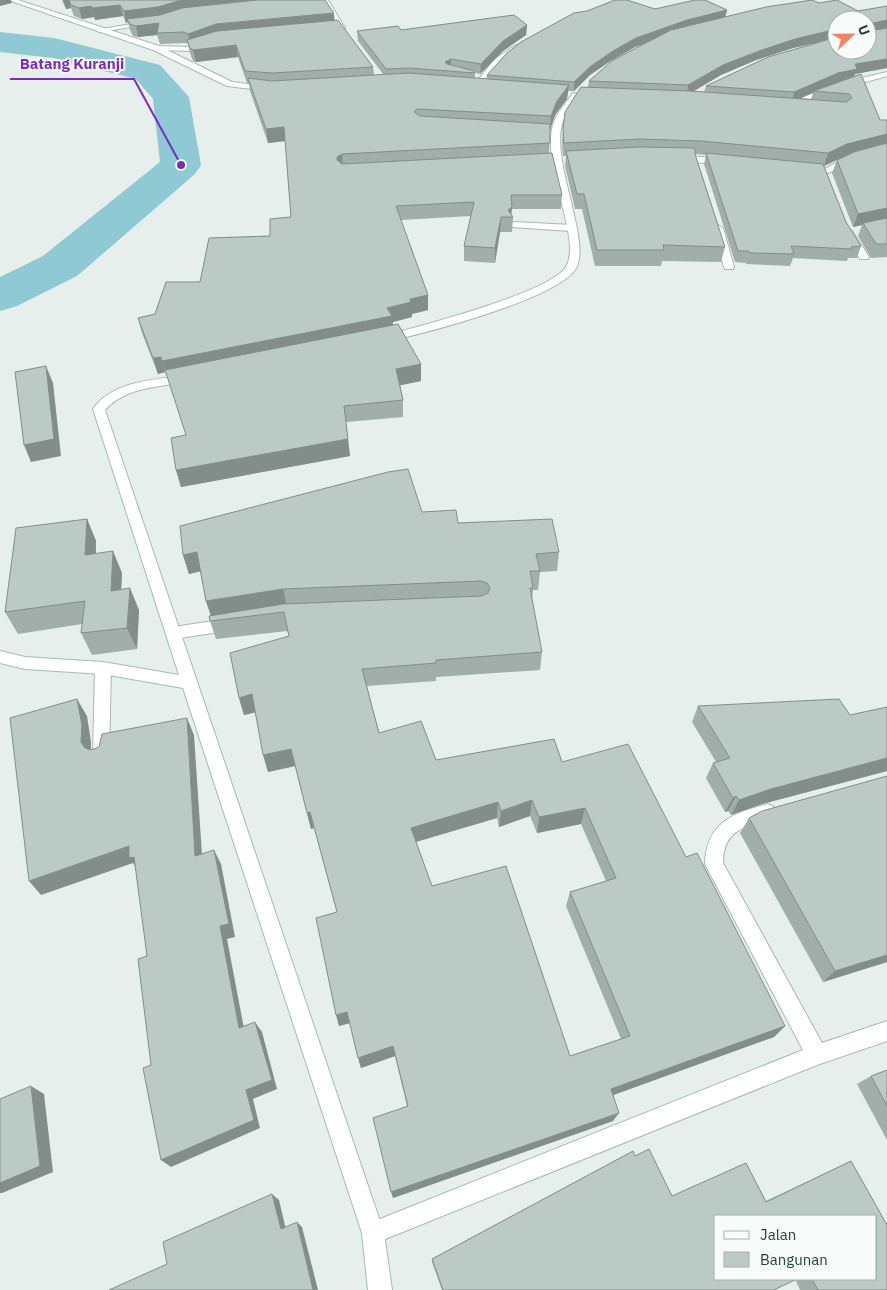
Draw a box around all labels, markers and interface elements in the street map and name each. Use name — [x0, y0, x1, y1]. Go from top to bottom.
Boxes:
north arrow — [827, 10, 877, 60]
text: U — [854, 22, 874, 38]
callout: Batang Kuranji — [10, 49, 134, 79]
text: Batang Kuranji — [20, 54, 124, 73]
legend — [714, 1215, 877, 1280]
text: Jalan — [760, 1225, 796, 1244]
text: Bangunan — [760, 1250, 828, 1269]

